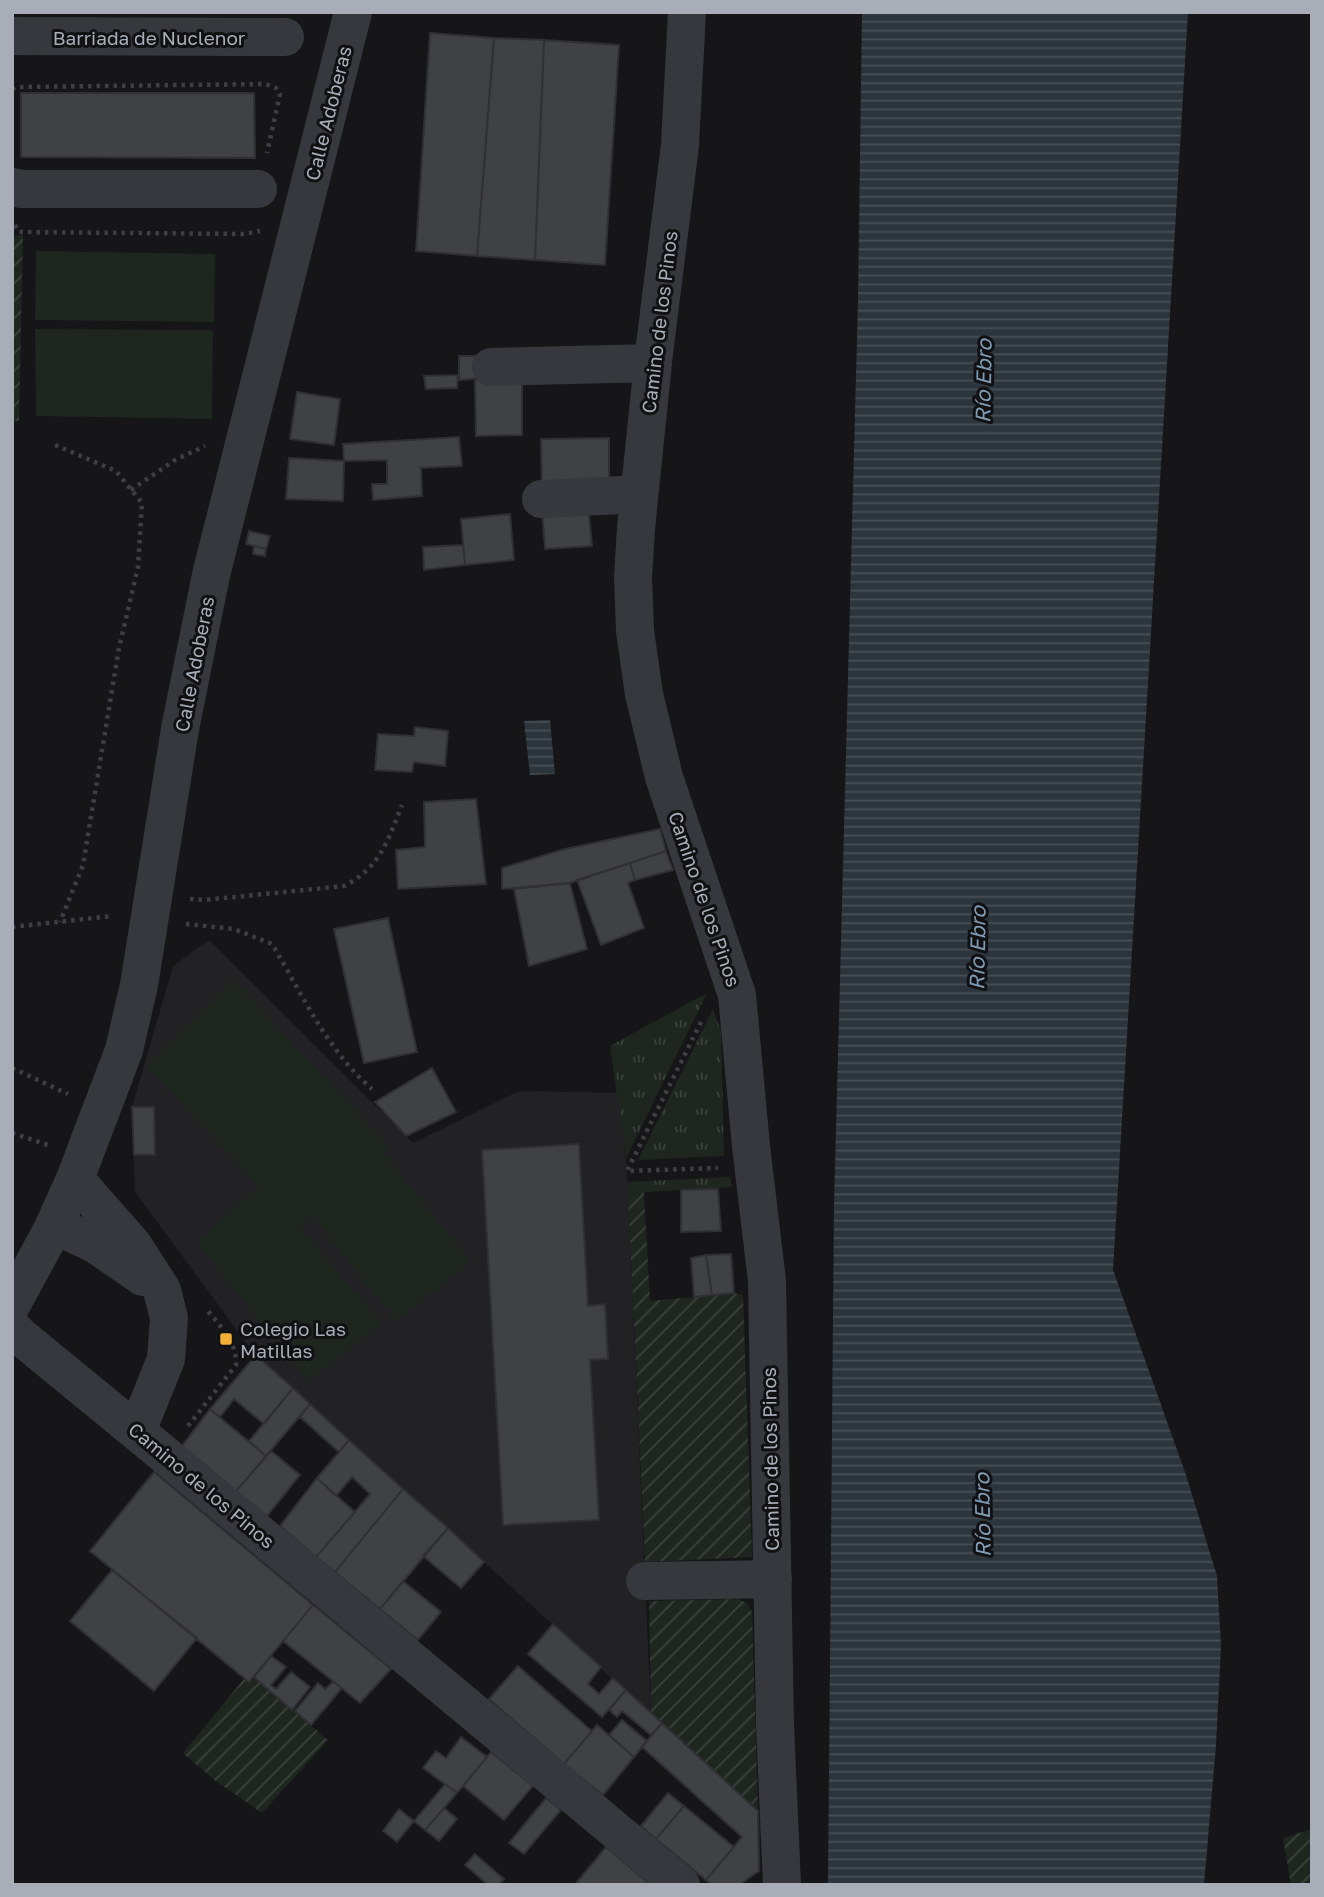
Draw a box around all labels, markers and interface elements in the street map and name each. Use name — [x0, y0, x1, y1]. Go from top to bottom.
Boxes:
street label: Barriada de Nuclenor — [53, 26, 246, 49]
street label: Calle Adoberas — [300, 43, 356, 183]
street label: Camino de los Pinos — [636, 229, 682, 415]
water label: Río Ebro — [969, 337, 997, 423]
street label: Calle Adoberas — [170, 594, 218, 734]
street label: Camino de los Pinos — [664, 808, 746, 990]
water label: Río Ebro — [963, 904, 991, 990]
place label: Colegio Las Matillas — [240, 1317, 346, 1362]
marker: Colegio Las Matillas — [218, 1331, 234, 1347]
street label: Camino de los Pinos — [757, 1367, 783, 1551]
street label: Camino de los Pinos — [124, 1417, 280, 1553]
water label: Río Ebro — [968, 1471, 996, 1557]

